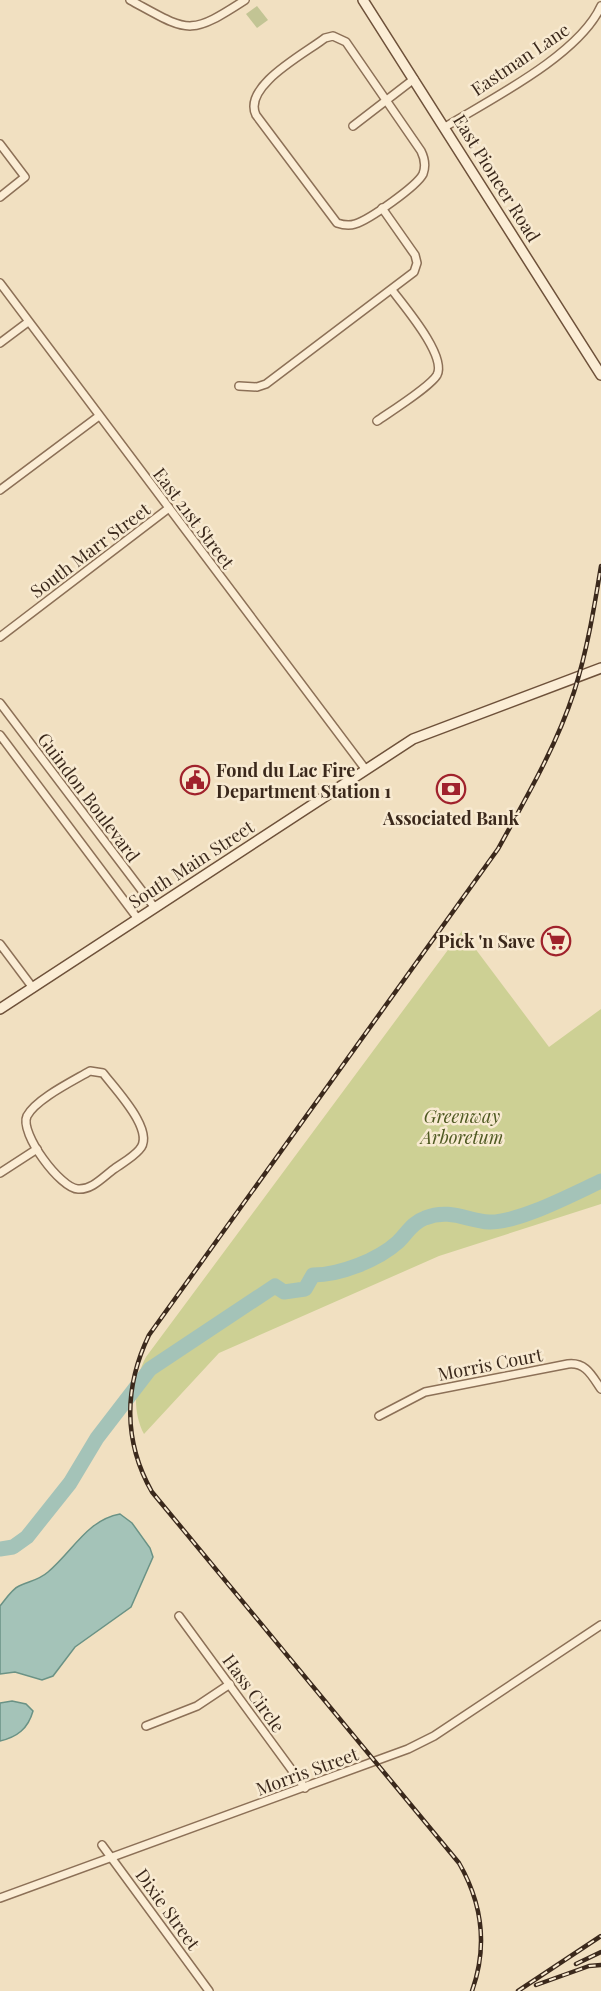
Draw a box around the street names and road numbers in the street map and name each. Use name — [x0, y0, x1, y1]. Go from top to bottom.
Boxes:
street label: Eastman Lane — [466, 17, 574, 101]
street label: East Pioneer Road — [448, 110, 546, 247]
street label: East 21st Street — [148, 463, 240, 574]
street label: South Marr Street — [25, 497, 155, 603]
street label: Guindon Boulevard — [32, 727, 146, 867]
street label: South Main Street — [124, 814, 259, 914]
street label: Morris Court — [436, 1342, 545, 1386]
street label: Hass Circle — [217, 1649, 291, 1737]
street label: Morris Street — [252, 1741, 362, 1801]
street label: Dixie Street — [130, 1864, 206, 1955]

